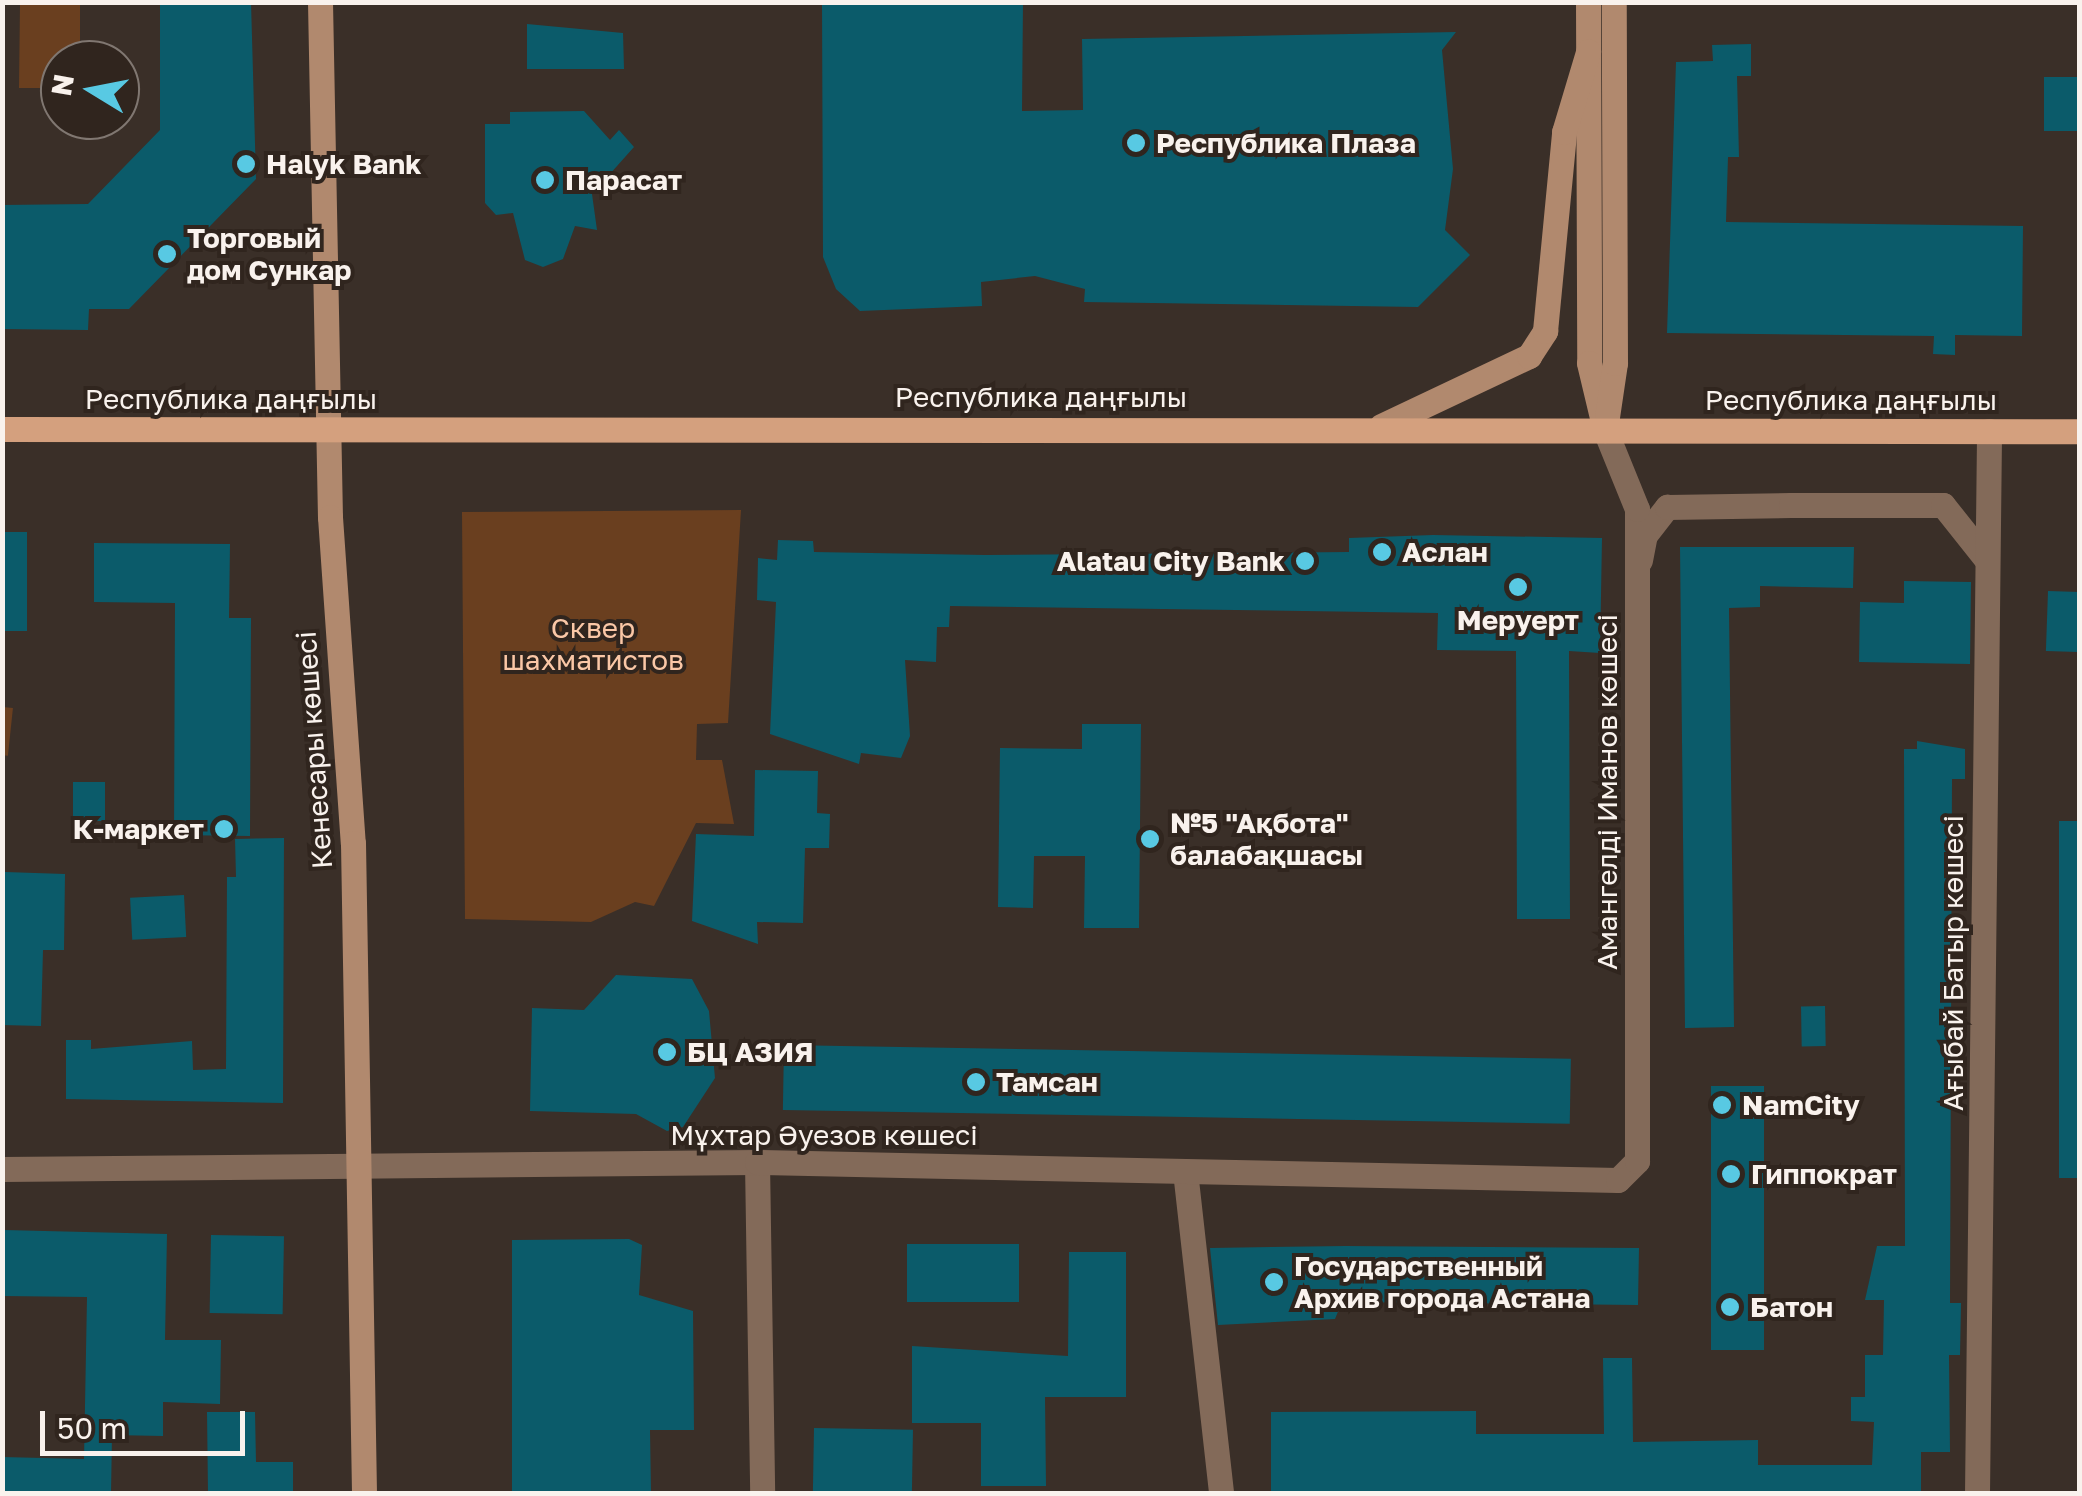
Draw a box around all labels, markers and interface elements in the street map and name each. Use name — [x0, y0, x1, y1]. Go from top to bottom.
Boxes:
north arrow — [40, 40, 140, 140]
text: N — [44, 72, 80, 98]
place label: Республика Плаза — [1156, 126, 1416, 160]
marker: Республика Плаза — [1125, 132, 1147, 154]
place label: Halyk Bank — [266, 147, 422, 181]
marker: Halyk Bank — [235, 153, 257, 175]
place label: Парасат — [565, 163, 682, 197]
marker: Парасат — [534, 169, 556, 191]
place label: Торговый дом Сункар — [187, 221, 352, 287]
marker: Торговый дом Сункар — [156, 243, 178, 265]
street label: Республика даңғылы — [895, 380, 1187, 414]
street label: Республика даңғылы — [85, 382, 377, 416]
street label: Республика даңғылы — [1705, 383, 1997, 417]
place label: Аслан — [1402, 535, 1488, 569]
marker: Аслан — [1371, 541, 1393, 563]
place label: Alatau City Bank — [1057, 544, 1285, 578]
marker: Alatau City Bank — [1294, 550, 1316, 572]
marker: Меруерт — [1507, 576, 1529, 598]
place label: Меруерт — [1457, 603, 1579, 637]
park label: Сквер шахматистов — [502, 611, 684, 677]
street label: Амангелді Иманов көшесі — [1590, 614, 1624, 970]
street label: Кенесары көшесі — [289, 630, 339, 870]
place label: №5 "Ақбота" балабақшасы — [1170, 806, 1363, 872]
place label: К-маркет — [73, 812, 204, 846]
street label: Ағыбай Батыр көшесі — [1936, 815, 1970, 1111]
marker: К-маркет — [213, 818, 235, 840]
marker: №5 "Ақбота" балабақшасы — [1139, 828, 1161, 850]
place label: БЦ АЗИЯ — [687, 1035, 814, 1069]
marker: БЦ АЗИЯ — [656, 1041, 678, 1063]
place label: Тамсан — [996, 1065, 1098, 1099]
marker: Тамсан — [965, 1071, 987, 1093]
place label: NamCity — [1742, 1088, 1860, 1122]
marker: NamCity — [1711, 1094, 1733, 1116]
street label: Мұхтар Әуезов көшесі — [670, 1118, 978, 1152]
place label: Гиппократ — [1751, 1157, 1897, 1191]
marker: Гиппократ — [1720, 1163, 1742, 1185]
place label: Государственный Архив города Астана — [1294, 1249, 1590, 1315]
marker: Государственный Архив города Астана — [1263, 1271, 1285, 1293]
place label: Батон — [1750, 1290, 1833, 1324]
marker: Батон — [1719, 1296, 1741, 1318]
scale bar — [45, 1391, 250, 1453]
text: 50 m — [57, 1410, 127, 1446]

